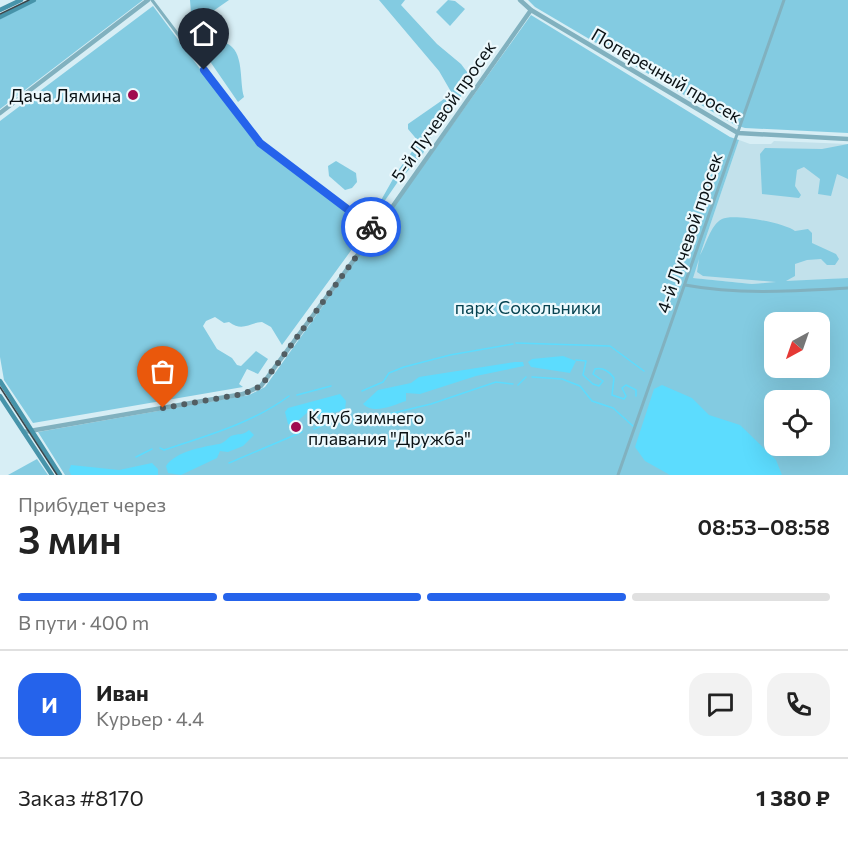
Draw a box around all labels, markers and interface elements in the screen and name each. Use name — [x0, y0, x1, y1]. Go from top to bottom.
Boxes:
pin — [178, 8, 229, 70]
icon: home — [187, 17, 220, 50]
street label: Поперечный просек — [588, 23, 746, 127]
street label: 5-й Лучевой просек — [386, 36, 500, 186]
place label: Дача Лямина — [10, 84, 121, 106]
marker: Дача Лямина — [126, 88, 140, 102]
street label: 4-й Лучевой просек — [651, 150, 727, 316]
courier — [341, 197, 401, 257]
icon: bike — [355, 211, 388, 244]
park label: парк Сокольники — [455, 296, 601, 318]
north arrow — [764, 312, 830, 378]
map controls — [764, 312, 830, 456]
pin — [137, 346, 188, 408]
icon: bag — [146, 355, 179, 388]
button: locate — [764, 390, 830, 456]
place label: Клуб зимнего плавания "Дружба" — [308, 406, 471, 449]
marker: Клуб зимнего плавания "Дружба" — [289, 420, 303, 434]
text: Прибудет через — [18, 492, 166, 516]
text: 08:53–08:58 — [698, 513, 830, 540]
text: 3 мин — [18, 514, 122, 562]
text: В пути · 400 m — [18, 610, 149, 634]
button: chat — [689, 673, 752, 736]
button: phone — [767, 673, 830, 736]
text: Иван — [96, 679, 149, 706]
text: И — [41, 691, 58, 718]
text: Курьер · 4.4 — [96, 706, 204, 730]
text: Заказ #8170 — [18, 784, 144, 811]
text: 1 380 ₽ — [756, 784, 830, 811]

